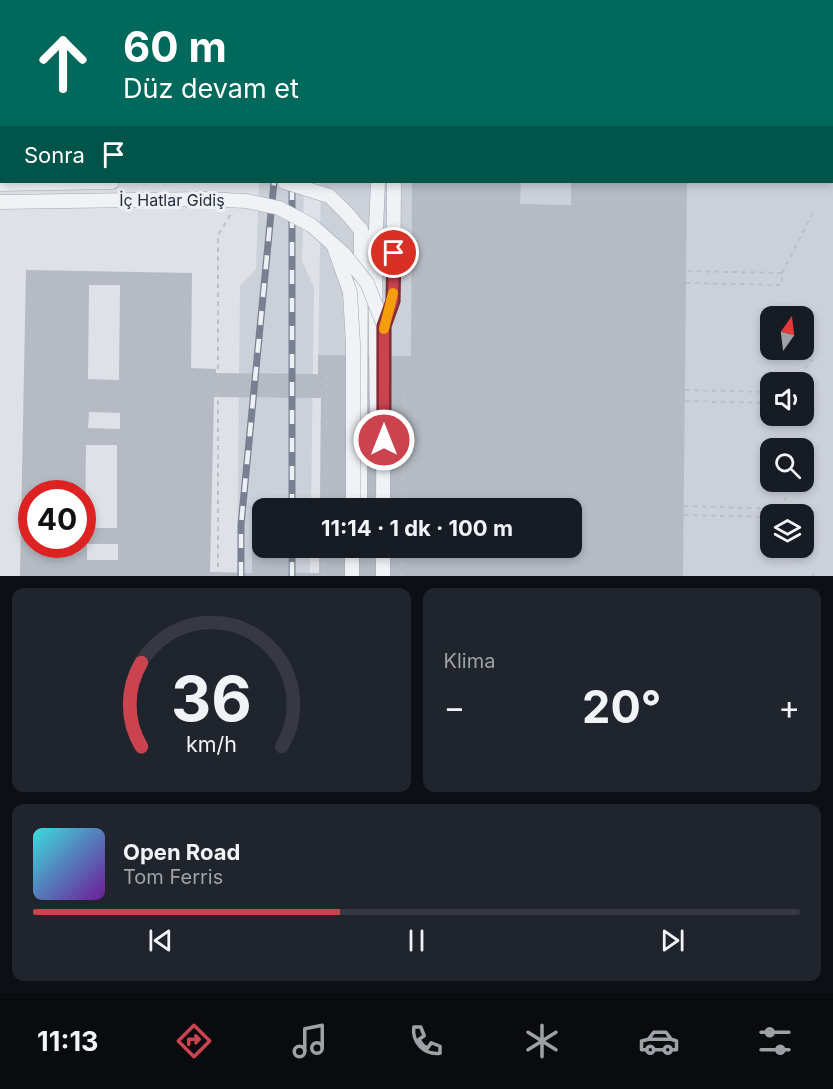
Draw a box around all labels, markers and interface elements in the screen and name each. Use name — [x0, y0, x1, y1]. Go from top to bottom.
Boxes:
text: 60 m — [123, 21, 227, 72]
icon: ahead — [24, 24, 102, 102]
text: Düz devam et — [123, 72, 299, 105]
icon: arrive — [97, 138, 130, 171]
text: Sonra — [24, 142, 85, 168]
street label: İç Hatlar Gidiş — [119, 190, 225, 210]
pin — [368, 227, 419, 278]
icon: arrive — [377, 236, 410, 269]
north arrow — [760, 306, 814, 360]
map controls — [760, 306, 814, 558]
button: sound — [760, 372, 814, 426]
position arrow — [352, 408, 416, 472]
button: search — [760, 438, 814, 492]
speed limit sign: 40 — [18, 480, 96, 558]
button: layers — [760, 504, 814, 558]
text: 11:14 · 1 dk · 100 m — [321, 515, 513, 541]
text: Klima — [444, 649, 495, 673]
text: 36 — [171, 661, 252, 736]
text: 20° — [582, 679, 661, 734]
text: − — [444, 687, 465, 727]
text: + — [778, 687, 800, 727]
text: km/h — [186, 731, 237, 757]
text: Open Road — [123, 839, 240, 865]
text: Tom Ferris — [123, 865, 223, 889]
icon: previous — [144, 924, 177, 957]
icon: pause — [400, 924, 433, 957]
icon: next — [656, 924, 689, 957]
icon: directions — [173, 1020, 215, 1062]
icon: music — [289, 1020, 331, 1062]
icon: phone — [405, 1020, 447, 1062]
icon: climate — [521, 1020, 563, 1062]
icon: car — [638, 1020, 680, 1062]
icon: filters — [754, 1020, 796, 1062]
text: 11:13 — [37, 1025, 98, 1058]

